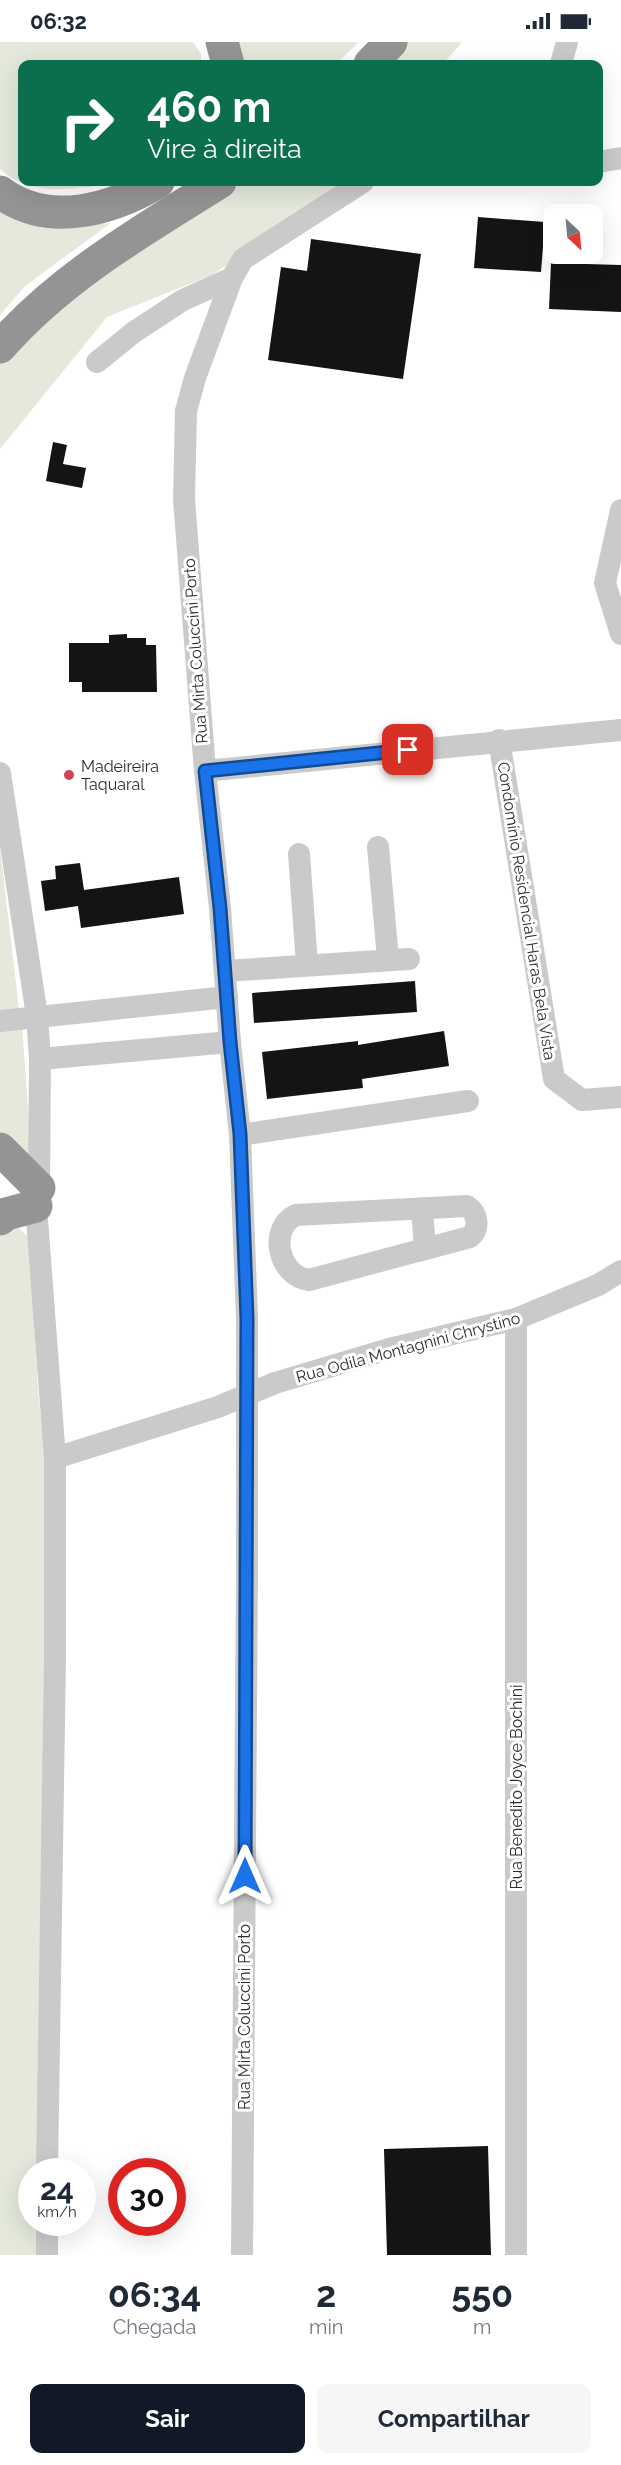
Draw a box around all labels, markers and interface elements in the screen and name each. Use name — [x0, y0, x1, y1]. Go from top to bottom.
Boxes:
text: 06:32 — [30, 8, 87, 34]
text: 460 m — [147, 83, 271, 132]
icon: right — [48, 84, 126, 162]
text: Vire à direita — [147, 133, 302, 164]
north arrow — [543, 204, 603, 264]
map controls — [543, 204, 603, 264]
street label: Rua Mirta Coluccini Porto — [180, 558, 211, 744]
pin — [382, 724, 433, 775]
icon: arrive — [391, 733, 424, 766]
place label: Madeireira Taquaral — [81, 757, 159, 794]
street label: Condomínio Residencial Haras Bela Vista — [494, 761, 559, 1062]
marker: Madeireira Taquaral — [62, 768, 76, 782]
street label: Rua Odila Montagnini Chrystino — [294, 1308, 522, 1387]
street label: Rua Benedito Joyce Bochini — [507, 1684, 526, 1890]
position arrow — [213, 1844, 277, 1908]
street label: Rua Mirta Coluccini Porto — [235, 1924, 254, 2110]
speed limit sign: 30 — [108, 2158, 186, 2236]
text: 24 — [40, 2172, 74, 2207]
text: km/h — [37, 2203, 77, 2221]
text: 06:34 — [108, 2273, 201, 2315]
text: 2 — [316, 2273, 336, 2315]
text: 550 — [451, 2273, 513, 2315]
text: Chegada — [113, 2315, 196, 2339]
text: min — [309, 2315, 343, 2339]
text: m — [473, 2315, 491, 2339]
button: Sair — [30, 2384, 305, 2453]
button: Compartilhar — [317, 2384, 591, 2453]

